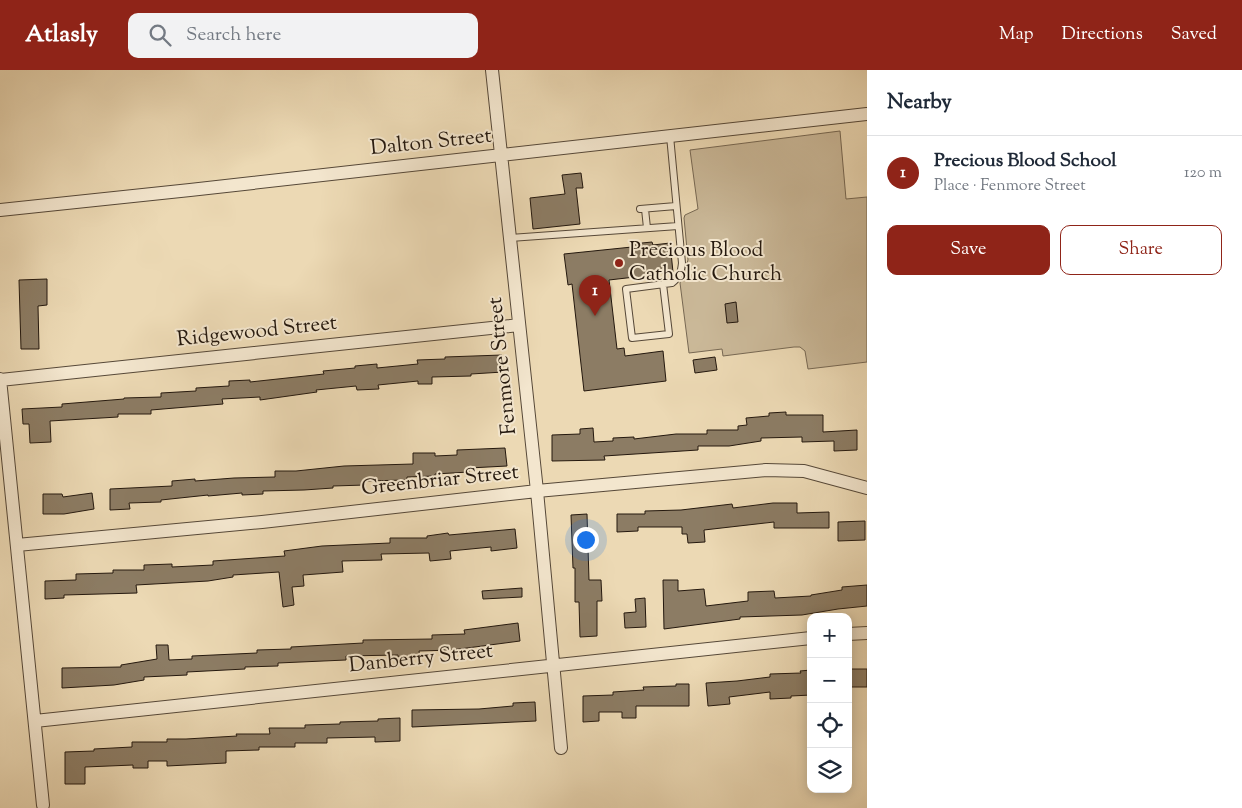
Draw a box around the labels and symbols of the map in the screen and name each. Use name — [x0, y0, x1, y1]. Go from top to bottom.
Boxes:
street label: Dalton Street — [369, 122, 493, 164]
place label: Precious Blood Catholic Church — [629, 236, 782, 290]
marker: Precious Blood Catholic Church — [613, 257, 625, 269]
pin: 1 — [579, 275, 611, 316]
street label: Fenmore Street — [481, 296, 525, 436]
street label: Ridgewood Street — [175, 309, 339, 355]
street label: Greenbriar Street — [360, 458, 520, 504]
your location — [573, 527, 599, 553]
street label: Danberry Street — [347, 637, 495, 681]

